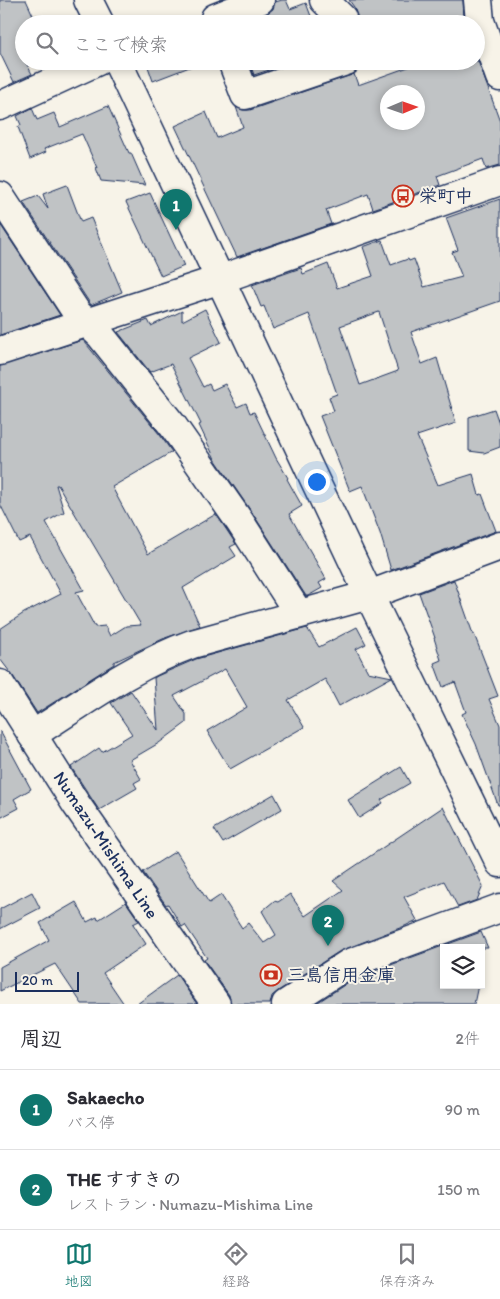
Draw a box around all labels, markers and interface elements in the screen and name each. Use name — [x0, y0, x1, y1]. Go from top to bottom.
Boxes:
search box — [15, 15, 485, 70]
icon: search — [33, 29, 61, 57]
text: ここで検索 — [73, 33, 168, 56]
north arrow — [380, 85, 425, 130]
bus stop icon: 栄町中 — [391, 184, 415, 208]
place label: 栄町中 — [419, 185, 473, 207]
pin: 1 — [160, 189, 192, 230]
your location — [304, 469, 330, 495]
street label: Numazu-Mishima Line — [49, 767, 163, 923]
pin: 2 — [312, 905, 344, 946]
map controls — [440, 944, 485, 989]
button: layers — [440, 944, 485, 989]
bank icon: 三島信用金庫 — [259, 963, 283, 987]
place label: 三島信用金庫 — [287, 964, 395, 986]
scale bar — [15, 969, 79, 992]
text: 20 m — [22, 972, 53, 989]
text: 周辺 — [20, 1026, 62, 1051]
text: 2件 — [456, 1029, 480, 1048]
text: Sakaecho — [67, 1086, 144, 1109]
text: 1 — [32, 1100, 40, 1119]
text: 90 m — [445, 1100, 480, 1119]
text: バス停 — [67, 1113, 115, 1132]
text: THE すすきの — [67, 1168, 182, 1191]
text: 2 — [32, 1180, 40, 1199]
text: 150 m — [437, 1180, 480, 1199]
text: レストラン · Numazu-Mishima Line — [67, 1195, 313, 1214]
tab: 地図 — [65, 1240, 93, 1290]
tab: 経路 — [222, 1240, 250, 1290]
tab: 保存済み — [379, 1240, 435, 1290]

